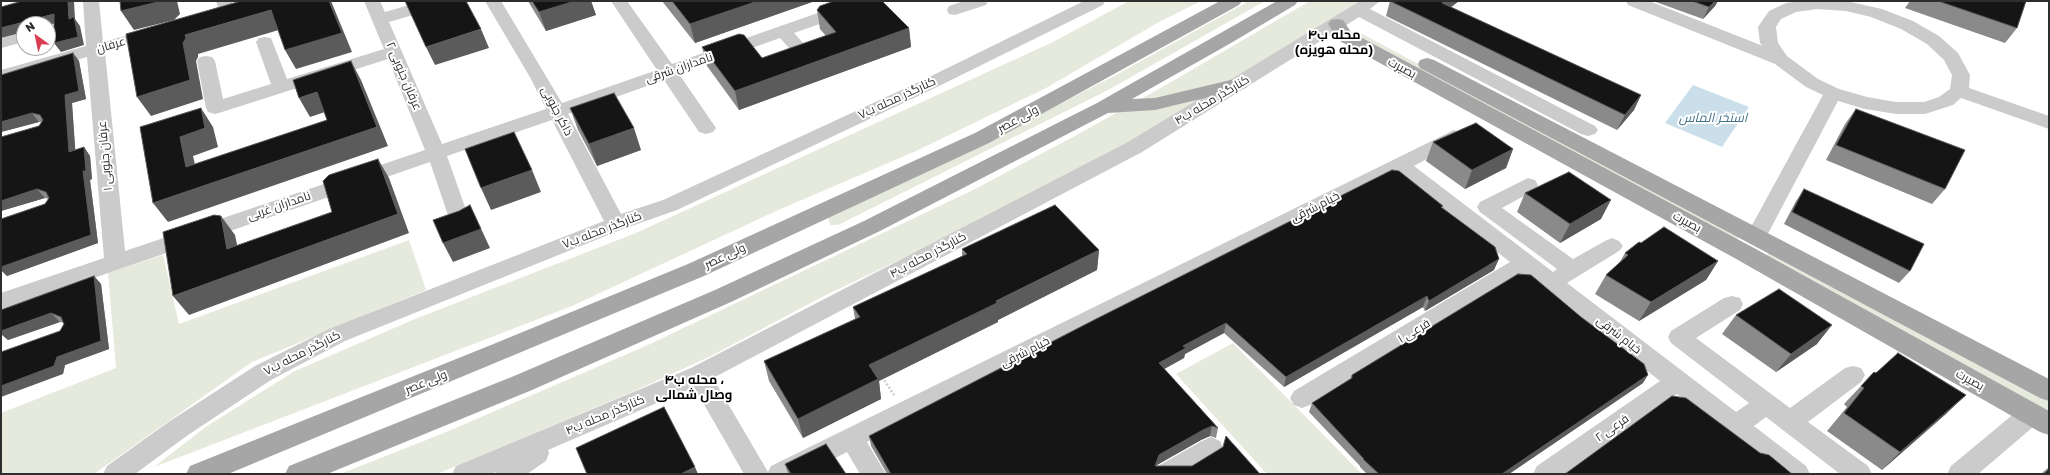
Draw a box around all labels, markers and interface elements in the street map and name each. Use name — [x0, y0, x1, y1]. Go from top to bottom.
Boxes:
north arrow — [16, 16, 56, 56]
text: N — [23, 19, 37, 34]
district label: محله ب۴ (محله هویزه) — [1295, 27, 1373, 58]
street label: عرفان — [95, 34, 127, 56]
street label: عرفان جنوبی ۲ — [383, 40, 425, 112]
street label: نامداران شرقی — [643, 50, 715, 86]
street label: بصیرت — [1385, 55, 1419, 81]
street label: کنارگذر محله ب۴ — [1172, 72, 1252, 128]
street label: کنارگذر محله ب۷ — [856, 74, 938, 122]
street label: ذاکر جنوبی — [538, 84, 576, 138]
street label: ولی عصر — [995, 102, 1041, 136]
water label: استخر الماس — [1679, 110, 1747, 126]
street label: عرفان جنوبی ۱ — [95, 120, 115, 192]
street label: نامداران غربی — [245, 188, 313, 224]
street label: خیام شرقی — [1288, 189, 1342, 225]
street label: کنارگذر محله ب۷ — [560, 208, 644, 252]
street label: بصیرت — [1670, 209, 1704, 235]
street label: کنارگذر محله ب۴ — [887, 229, 969, 281]
street label: ولی عصر — [702, 240, 748, 272]
street label: خیام شرقی — [1594, 313, 1644, 357]
street label: فرعی ۱ — [1395, 316, 1433, 346]
street label: کنارگذر محله ب۷ — [261, 328, 343, 378]
street label: خیام شرقی — [998, 334, 1052, 370]
street label: بصیرت — [1953, 366, 1987, 394]
street label: ولی عصر — [403, 367, 449, 397]
district label: محله ب۴ ، وصال شمالی — [656, 372, 732, 403]
street label: کنارگذر محله ب۴ — [563, 392, 647, 438]
street label: فرعی ۲ — [1592, 411, 1632, 445]

